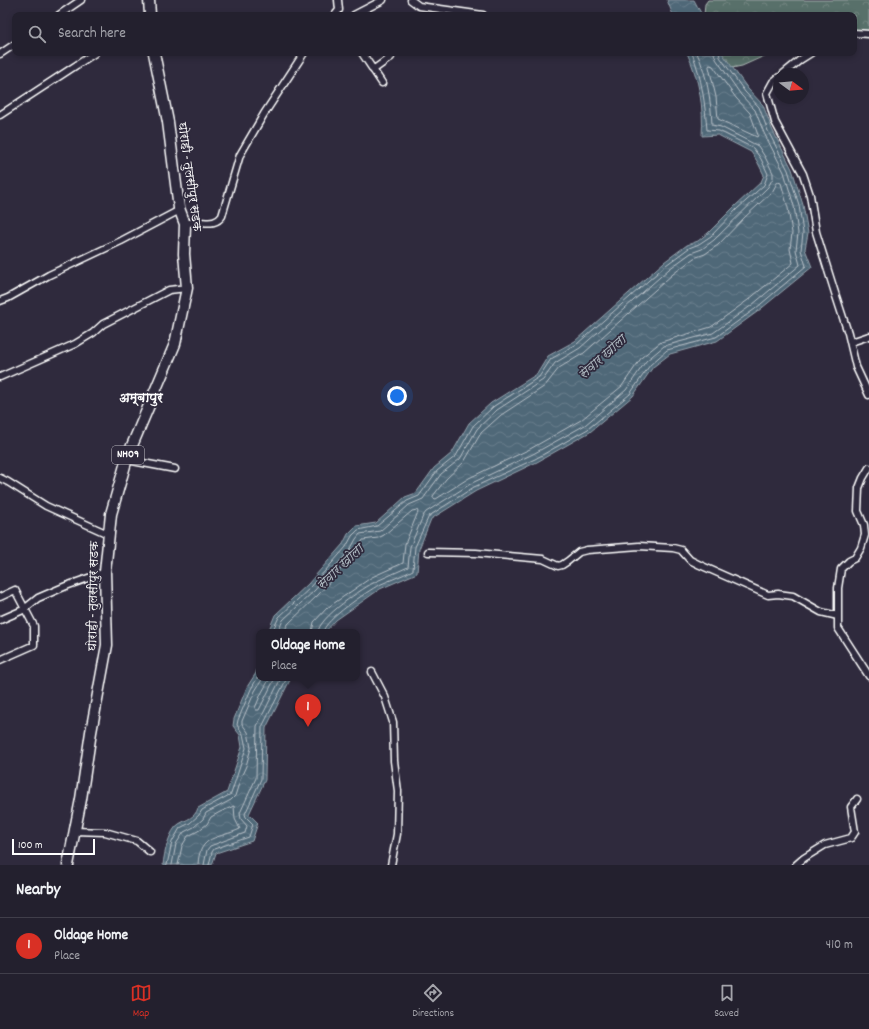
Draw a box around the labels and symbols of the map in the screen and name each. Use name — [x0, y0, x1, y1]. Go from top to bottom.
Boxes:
north arrow — [773, 68, 809, 104]
street label: घोराही - तुलसीपुर सडक — [173, 120, 205, 234]
water label: सेवार खोला — [575, 330, 633, 385]
your location — [387, 386, 407, 406]
district label: अम्बापुर — [119, 389, 163, 408]
road number: NH09 — [112, 446, 144, 464]
water label: सेवार खोला — [313, 539, 370, 595]
street label: घोराही - तुलसीपुर सडक — [85, 540, 103, 652]
pin: 1 — [295, 694, 321, 727]
scale bar — [12, 837, 95, 856]

